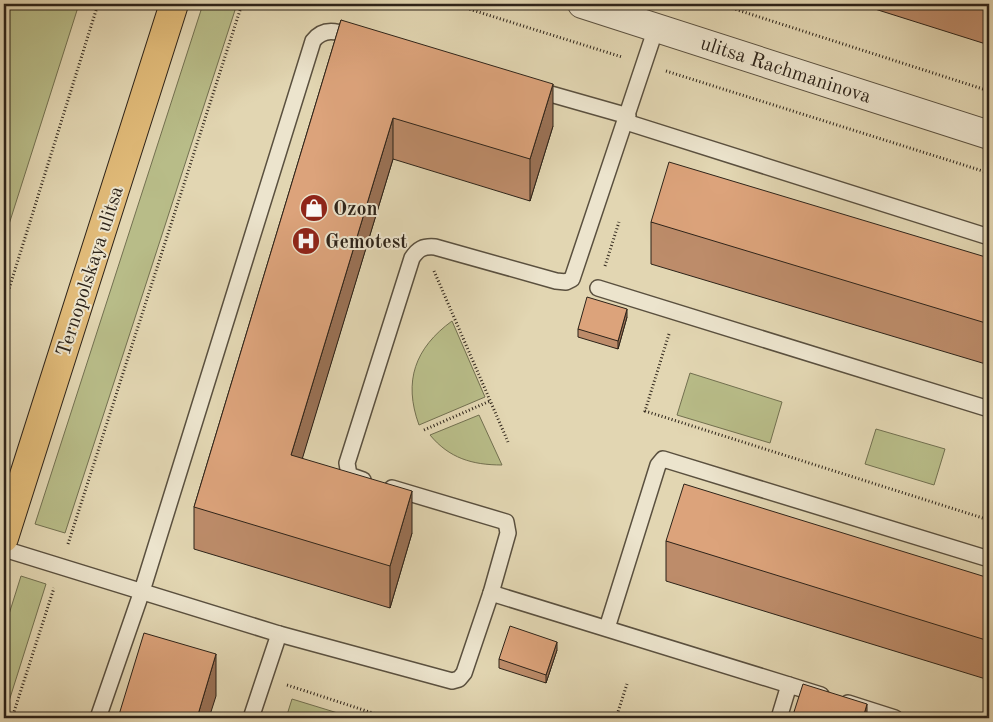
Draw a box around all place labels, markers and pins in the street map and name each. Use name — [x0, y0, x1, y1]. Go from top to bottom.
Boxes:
shop icon: Ozon — [299, 193, 329, 223]
place label: Ozon — [333, 200, 378, 220]
hospital icon: Gemotest — [291, 226, 321, 256]
place label: Gemotest — [325, 233, 408, 253]

